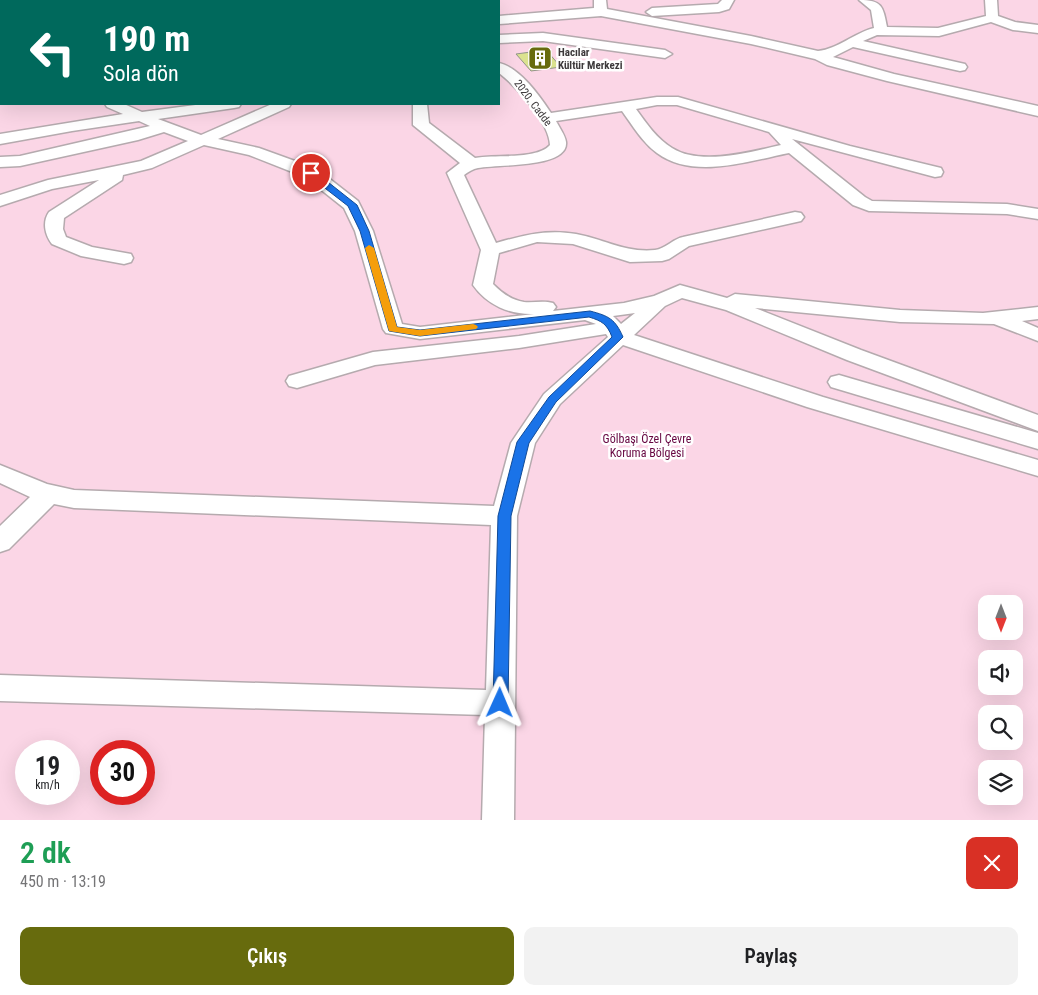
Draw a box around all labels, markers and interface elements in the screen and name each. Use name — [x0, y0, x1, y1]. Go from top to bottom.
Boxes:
text: 190 m — [103, 19, 190, 60]
icon: left — [20, 20, 85, 85]
building icon: Hacılar Kültür Merkezi — [527, 45, 553, 71]
place label: Hacılar Kültür Merkezi — [558, 46, 623, 72]
text: Sola dön — [103, 61, 179, 86]
street label: 2020. Cadde — [511, 77, 555, 129]
pin — [290, 152, 332, 194]
icon: arrive — [297, 159, 325, 187]
park label: Gölbaşı Özel Çevre Koruma Bölgesi — [603, 431, 692, 460]
north arrow — [978, 595, 1022, 640]
map controls — [978, 595, 1023, 805]
button: sound — [978, 650, 1023, 695]
position arrow — [473, 676, 525, 728]
button: search — [978, 705, 1023, 750]
speed limit sign: 30 — [90, 740, 155, 805]
text: 19 — [35, 752, 60, 781]
button: layers — [978, 760, 1023, 805]
text: km/h — [35, 778, 60, 792]
text: 2 dk — [20, 835, 71, 870]
button: close — [966, 837, 1018, 889]
text: 450 m · 13:19 — [20, 872, 106, 891]
button: Çıkış — [20, 927, 514, 985]
button: Paylaş — [524, 927, 1018, 985]

